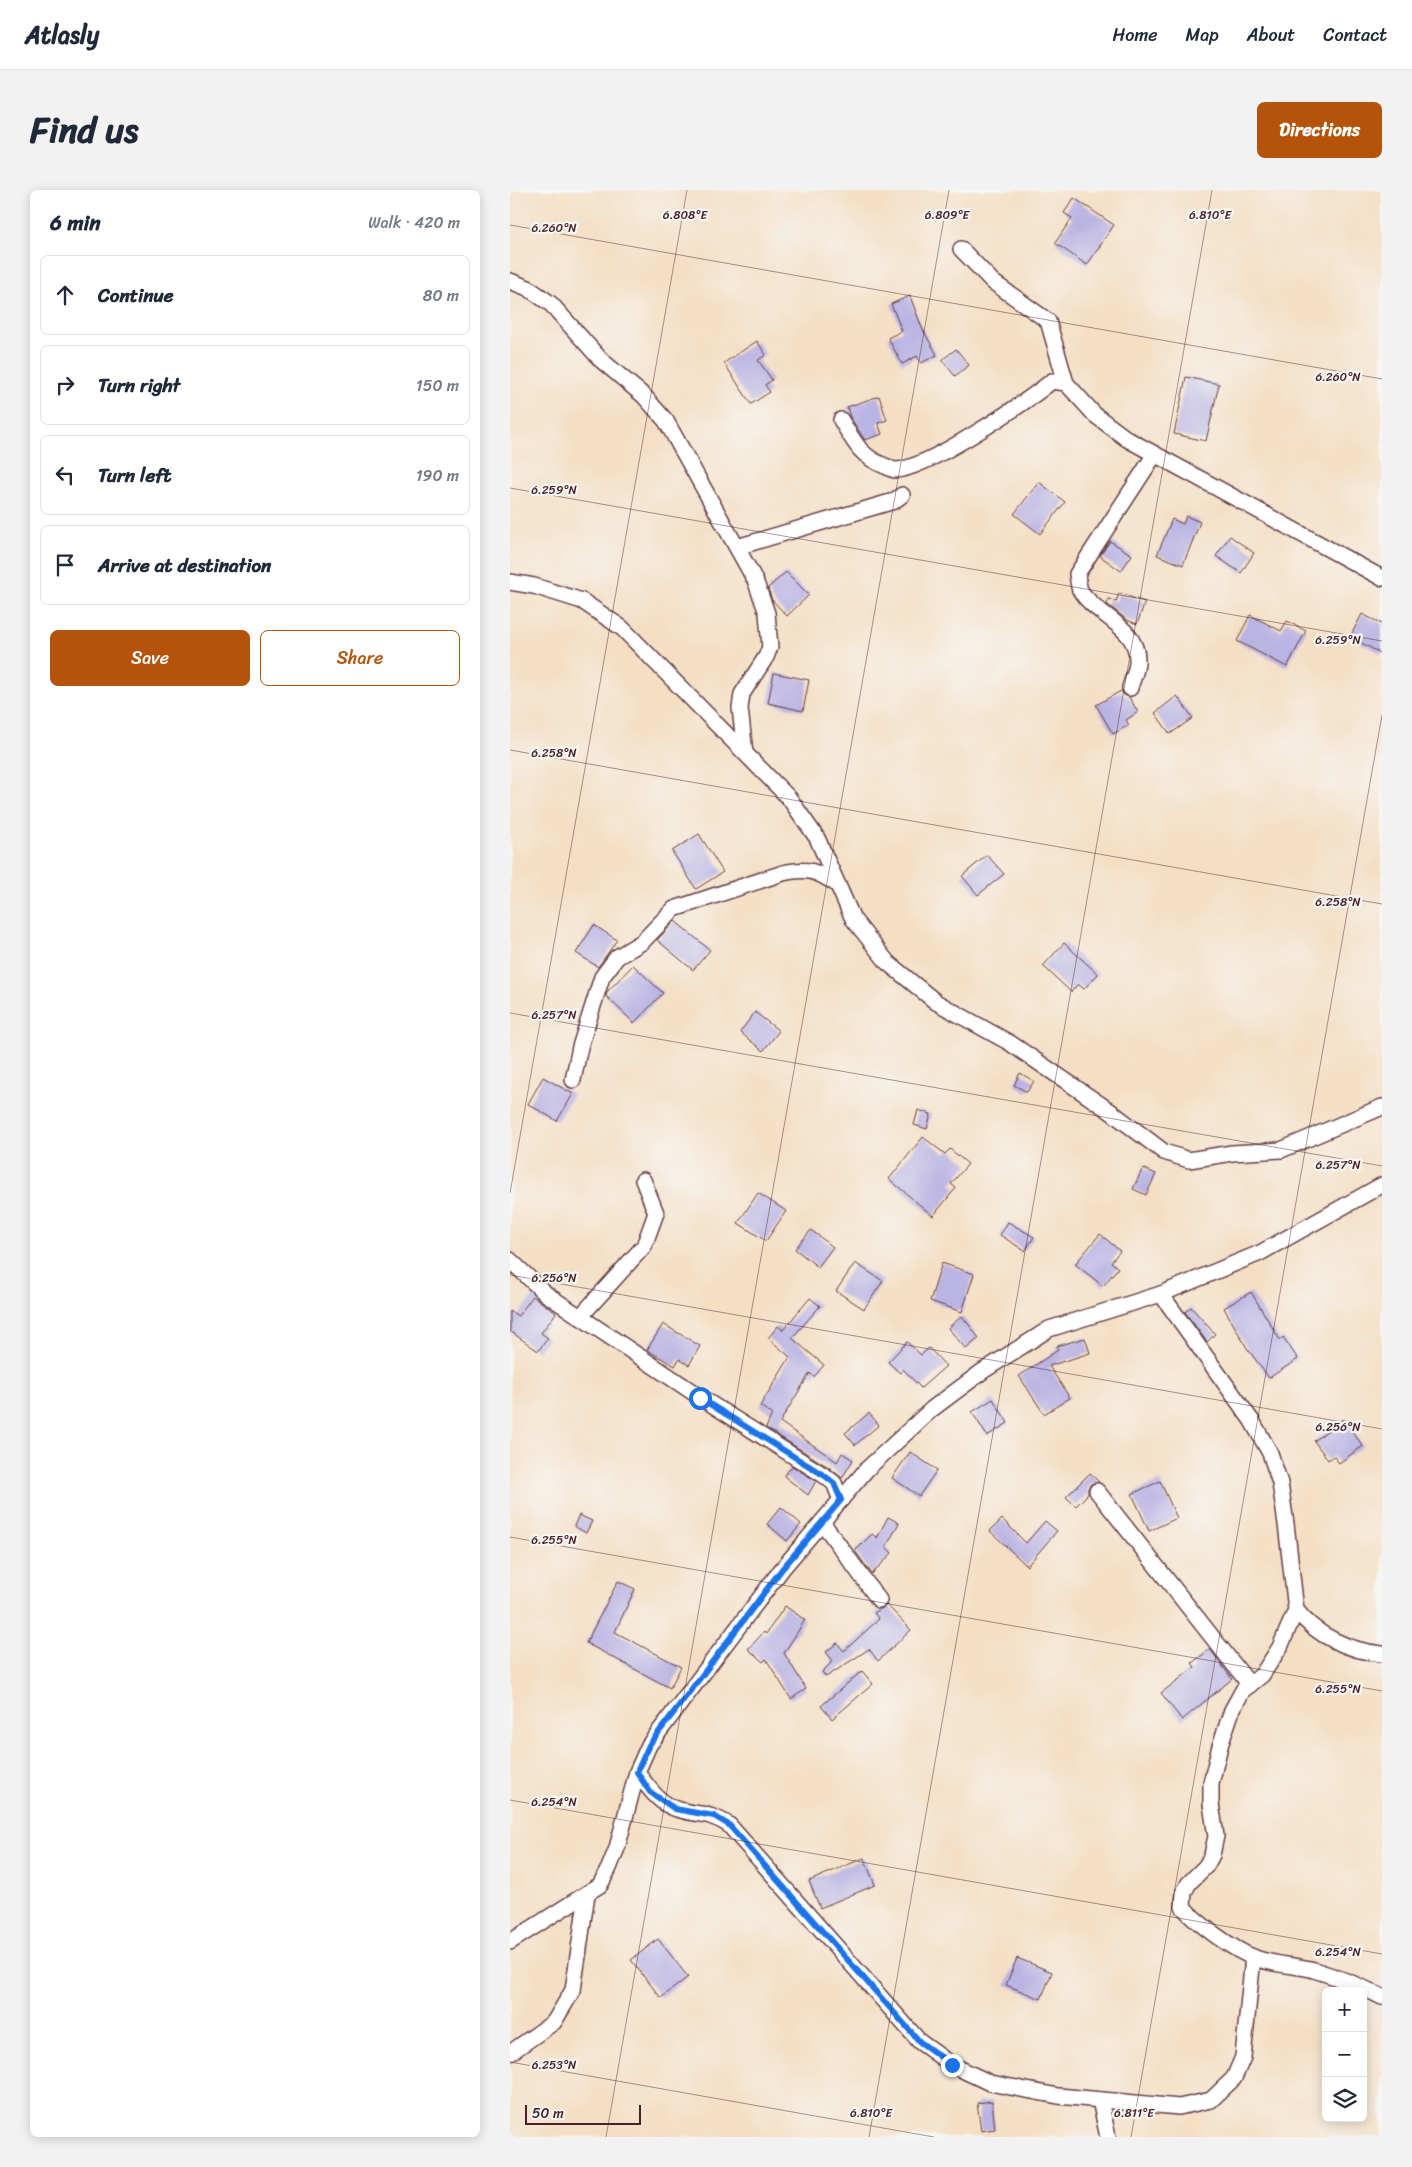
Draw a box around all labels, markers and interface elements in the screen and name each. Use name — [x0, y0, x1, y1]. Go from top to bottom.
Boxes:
text: Atlasly — [25, 14, 99, 56]
text: Home — [1113, 19, 1158, 51]
text: Map — [1186, 19, 1219, 51]
text: About — [1247, 19, 1295, 51]
text: Contact — [1323, 19, 1387, 51]
text: Find us — [30, 99, 138, 161]
button: Directions — [1257, 102, 1382, 158]
text: 6 min — [50, 204, 101, 242]
text: 6.808°E — [663, 204, 708, 226]
text: 6.809°E — [925, 204, 971, 226]
text: 6.810°E — [1189, 204, 1232, 226]
text: Walk · 420 m — [368, 208, 460, 237]
text: 6.260°N — [531, 217, 577, 239]
text: Continue — [98, 279, 174, 312]
icon: ahead — [51, 281, 79, 309]
text: 80 m — [423, 281, 459, 310]
text: 6.260°N — [1315, 366, 1361, 388]
text: Turn right — [98, 369, 180, 402]
icon: right — [51, 371, 79, 399]
text: 150 m — [416, 371, 459, 400]
text: Turn left — [98, 459, 171, 492]
icon: left — [51, 461, 79, 489]
text: 190 m — [416, 461, 459, 490]
text: 6.259°N — [531, 479, 577, 501]
text: Arrive at destination — [98, 549, 271, 582]
icon: arrive — [51, 551, 79, 579]
text: 6.259°N — [1315, 629, 1361, 651]
button: Save — [50, 630, 250, 686]
button: Share — [260, 630, 460, 686]
text: 6.258°N — [531, 742, 577, 764]
text: 6.258°N — [1315, 891, 1361, 913]
text: 6.257°N — [531, 1004, 577, 1026]
text: 6.257°N — [1315, 1154, 1361, 1176]
text: 6.256°N — [532, 1267, 577, 1289]
route start — [689, 1387, 712, 1410]
text: 6.256°N — [1316, 1416, 1361, 1438]
text: 6.255°N — [531, 1529, 577, 1551]
text: 6.255°N — [1315, 1678, 1361, 1700]
text: 6.254°N — [531, 1791, 578, 1813]
text: 6.254°N — [1315, 1941, 1362, 1963]
map controls — [1322, 1987, 1367, 2122]
button: + — [1322, 1987, 1367, 2032]
button: − — [1322, 2032, 1367, 2077]
text: 6.253°N — [532, 2054, 577, 2076]
route end — [941, 2054, 964, 2077]
button: layers — [1322, 2077, 1367, 2122]
text: 50 m — [532, 2101, 564, 2126]
scale bar — [525, 2102, 641, 2125]
text: 6.810°E — [850, 2102, 893, 2124]
text: 6.811°E — [1114, 2102, 1155, 2124]

